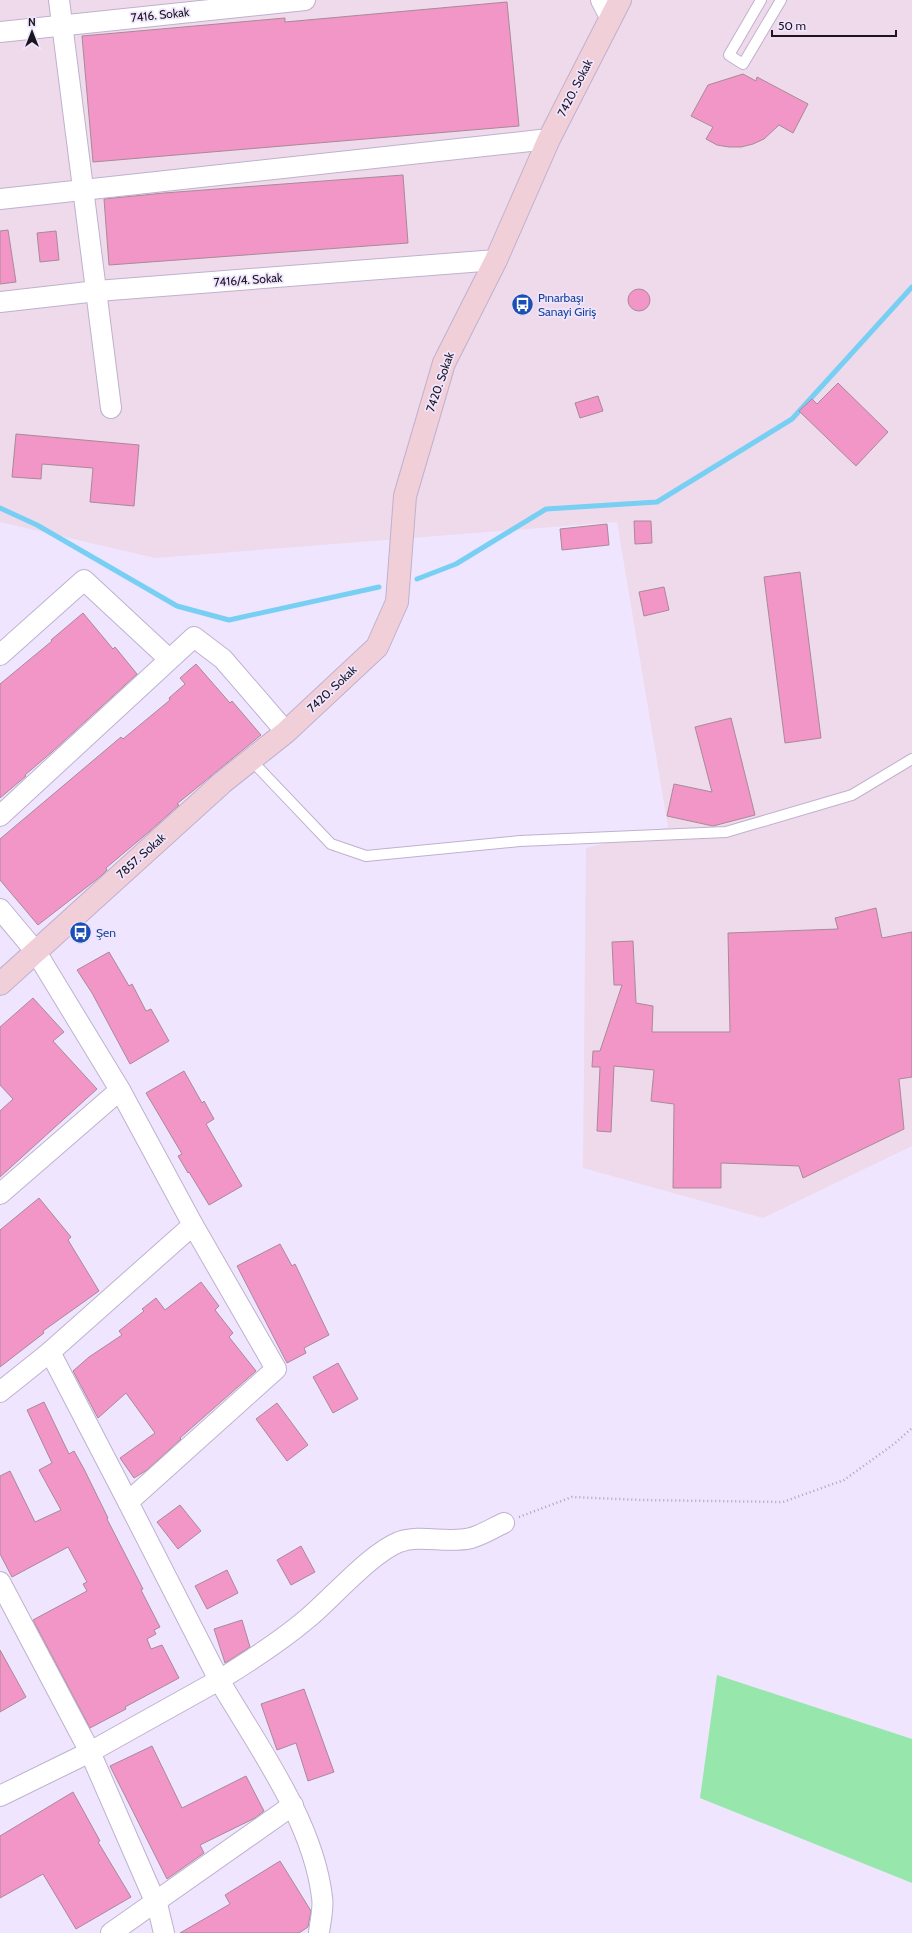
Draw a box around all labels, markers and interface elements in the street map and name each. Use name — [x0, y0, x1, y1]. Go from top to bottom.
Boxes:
street label: 7416. Sokak — [130, 4, 190, 25]
north arrow — [12, 12, 52, 52]
scale bar — [772, 12, 896, 38]
text: N — [28, 15, 36, 29]
text: 50 m — [778, 18, 806, 33]
street label: 7420. Sokak — [554, 56, 596, 119]
street label: 7416/4. Sokak — [213, 270, 283, 289]
place label: Pınarbaşı Sanayi Giriş — [538, 290, 596, 319]
bus stop icon: Pınarbaşı Sanayi Giriş — [510, 292, 536, 318]
street label: 7420. Sokak — [422, 349, 457, 414]
street label: 7420. Sokak — [304, 661, 360, 715]
street label: 7857. Sokak — [113, 829, 169, 881]
bus stop icon: Şen — [67, 920, 93, 946]
place label: Şen — [96, 925, 116, 940]

